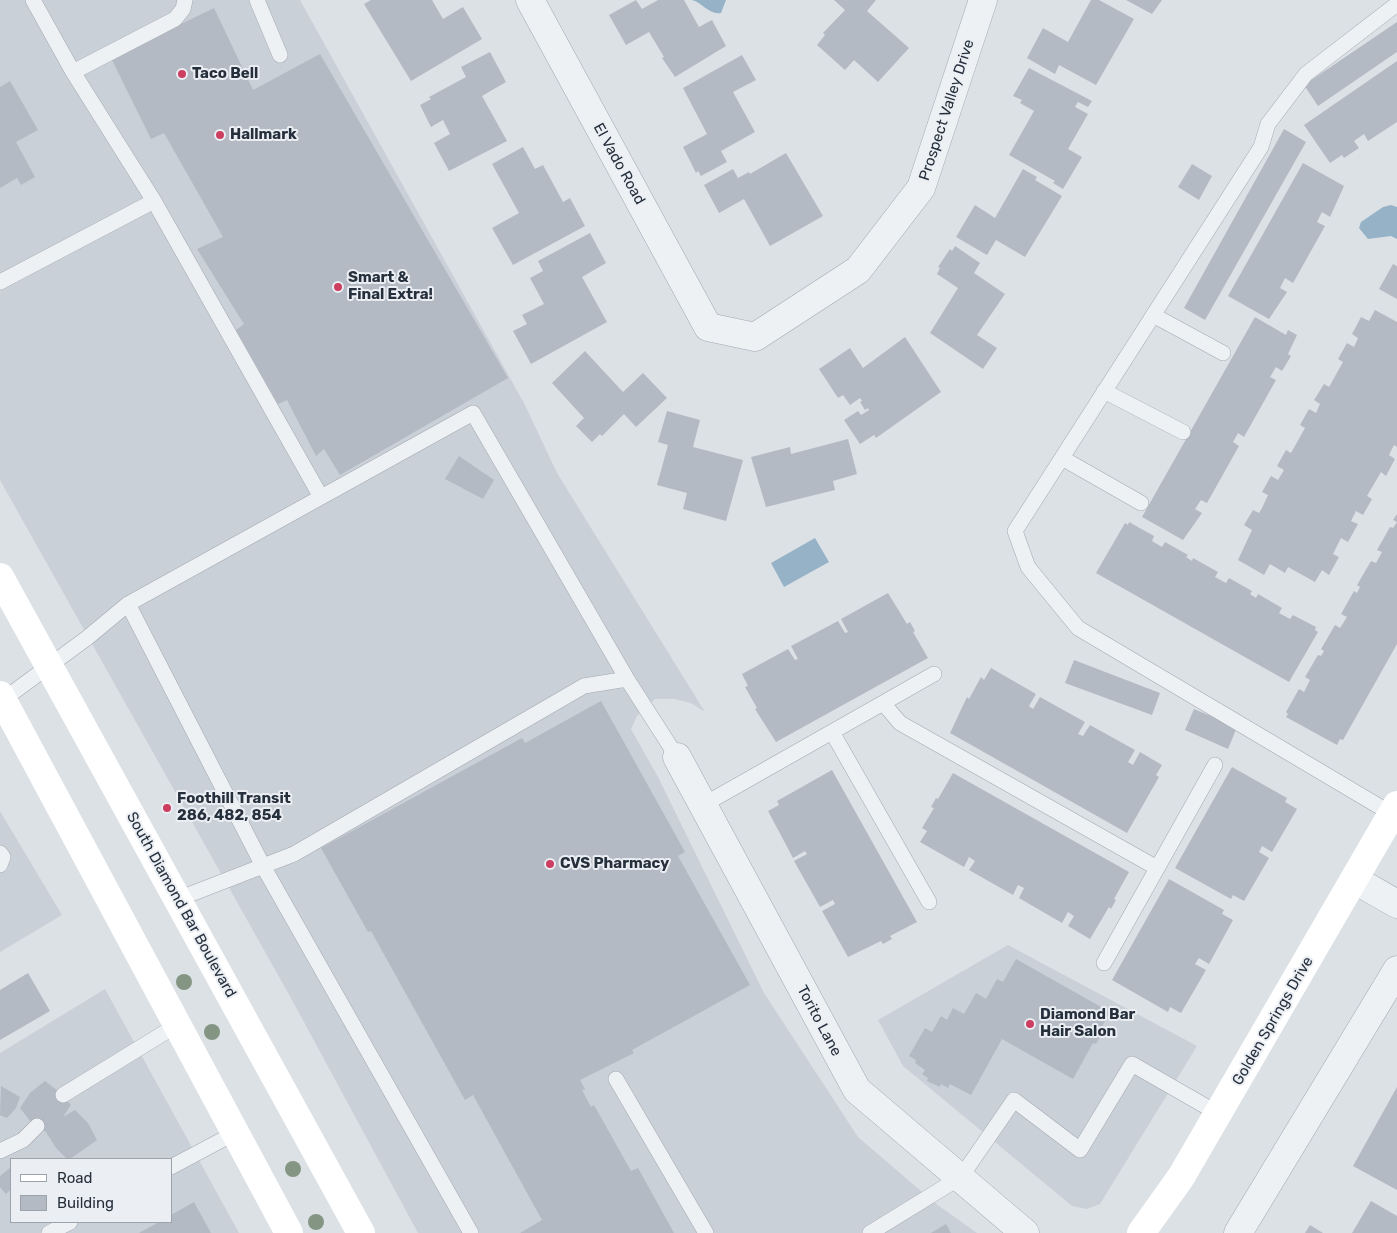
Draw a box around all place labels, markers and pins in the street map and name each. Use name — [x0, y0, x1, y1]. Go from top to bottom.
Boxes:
place label: Taco Bell — [192, 65, 258, 83]
marker: Taco Bell — [176, 68, 188, 80]
place label: Hallmark — [230, 126, 297, 144]
marker: Hallmark — [214, 129, 226, 141]
place label: Smart & Final Extra! — [348, 269, 433, 304]
marker: Smart & Final Extra! — [332, 281, 344, 293]
place label: Foothill Transit 286, 482, 854 — [177, 790, 291, 825]
marker: Foothill Transit 286, 482, 854 — [161, 802, 173, 814]
place label: CVS Pharmacy — [560, 855, 669, 873]
marker: CVS Pharmacy — [544, 858, 556, 870]
place label: Diamond Bar Hair Salon — [1040, 1006, 1135, 1041]
marker: Diamond Bar Hair Salon — [1024, 1018, 1036, 1030]

